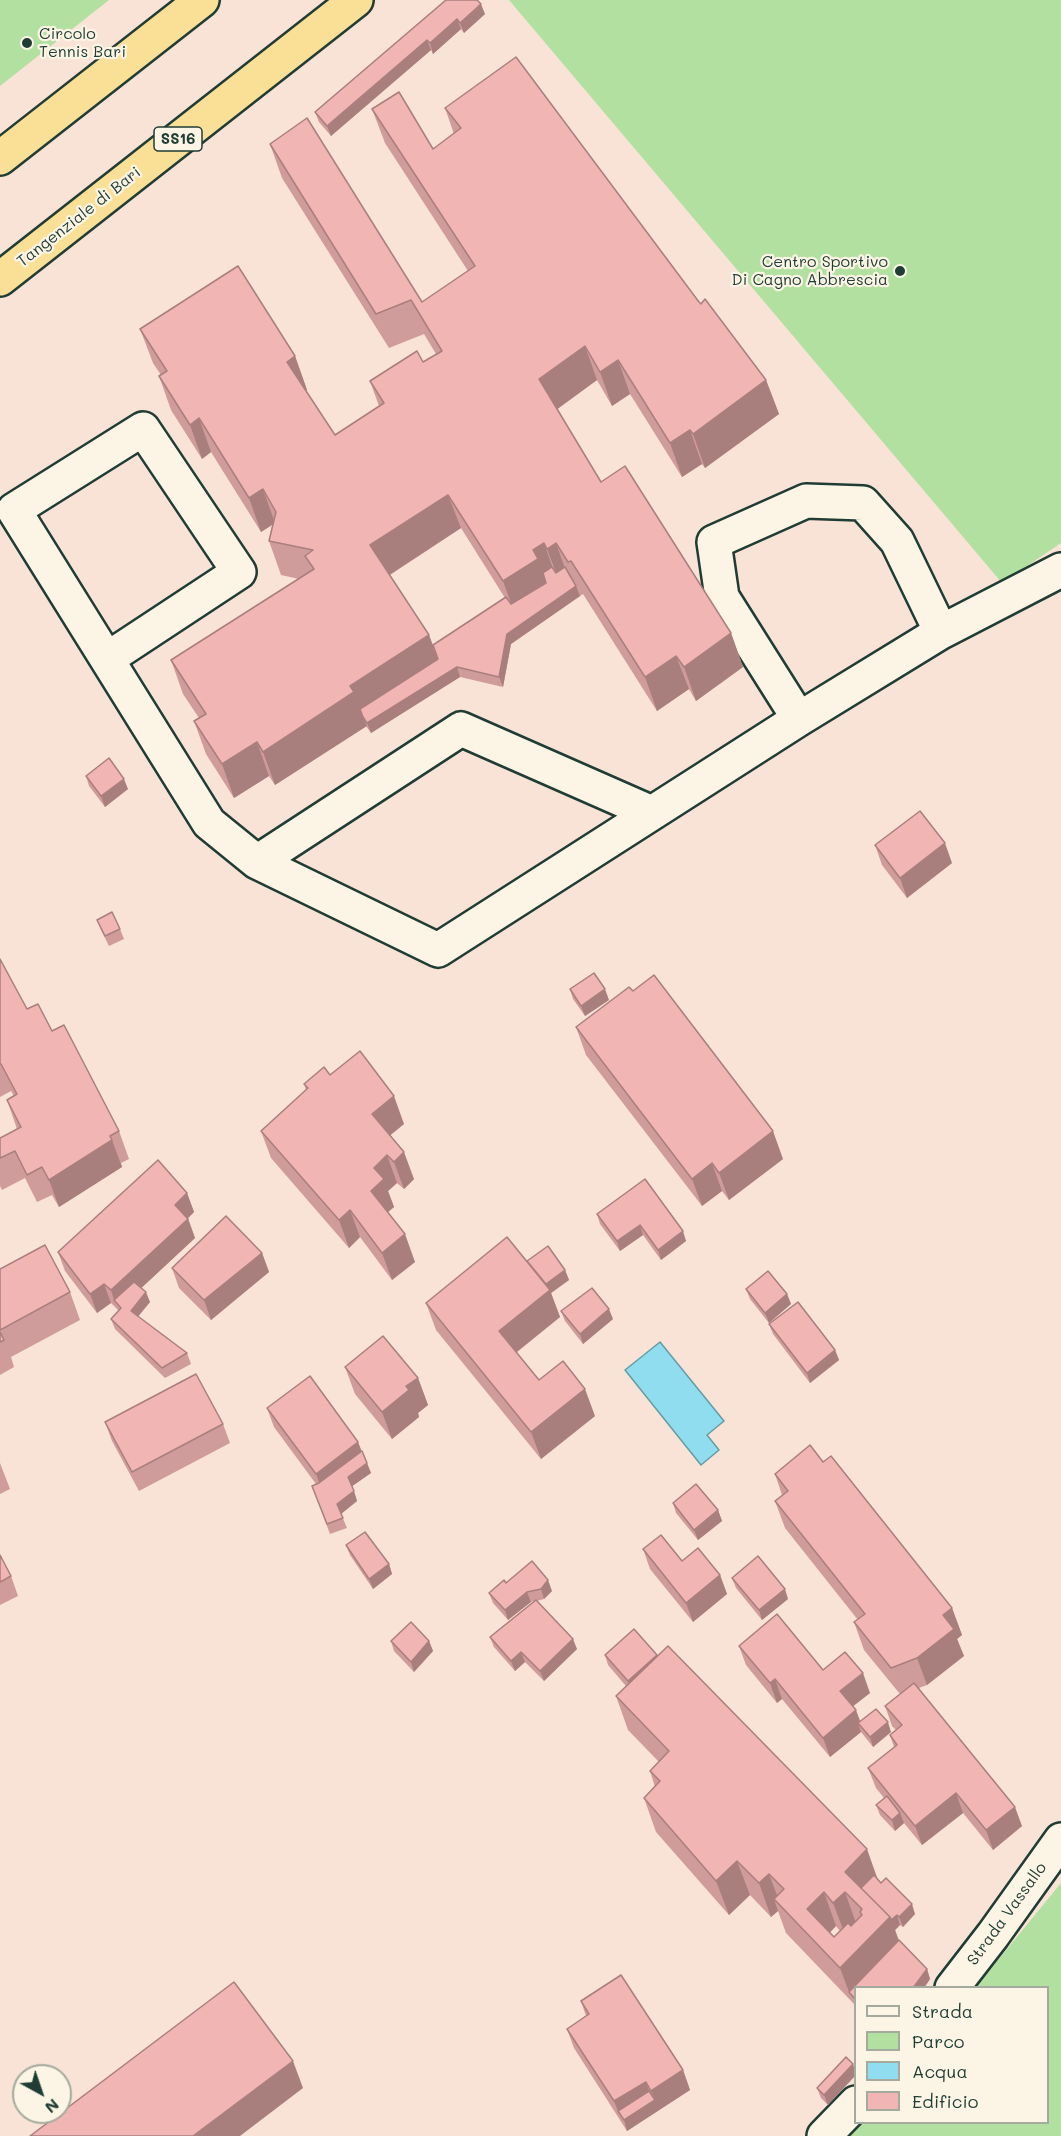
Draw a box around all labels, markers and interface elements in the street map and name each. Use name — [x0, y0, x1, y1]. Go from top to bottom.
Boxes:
place label: Circolo Tennis Bari — [39, 24, 126, 62]
marker: Circolo Tennis Bari — [20, 36, 34, 50]
road number: SS16 — [154, 127, 202, 151]
street label: Tangenziale di Bari — [13, 163, 145, 271]
place label: Centro Sportivo Di Cagno Abbrescia — [731, 252, 888, 290]
marker: Centro Sportivo Di Cagno Abbrescia — [893, 264, 907, 278]
street label: Strada Vassallo — [963, 1859, 1051, 1969]
legend — [854, 1986, 1049, 2124]
text: Strada — [912, 1999, 973, 2023]
text: Parco — [912, 2029, 965, 2053]
text: Acqua — [912, 2059, 968, 2083]
north arrow — [12, 2064, 72, 2124]
text: Edificio — [912, 2089, 979, 2113]
text: N — [41, 2095, 64, 2119]

